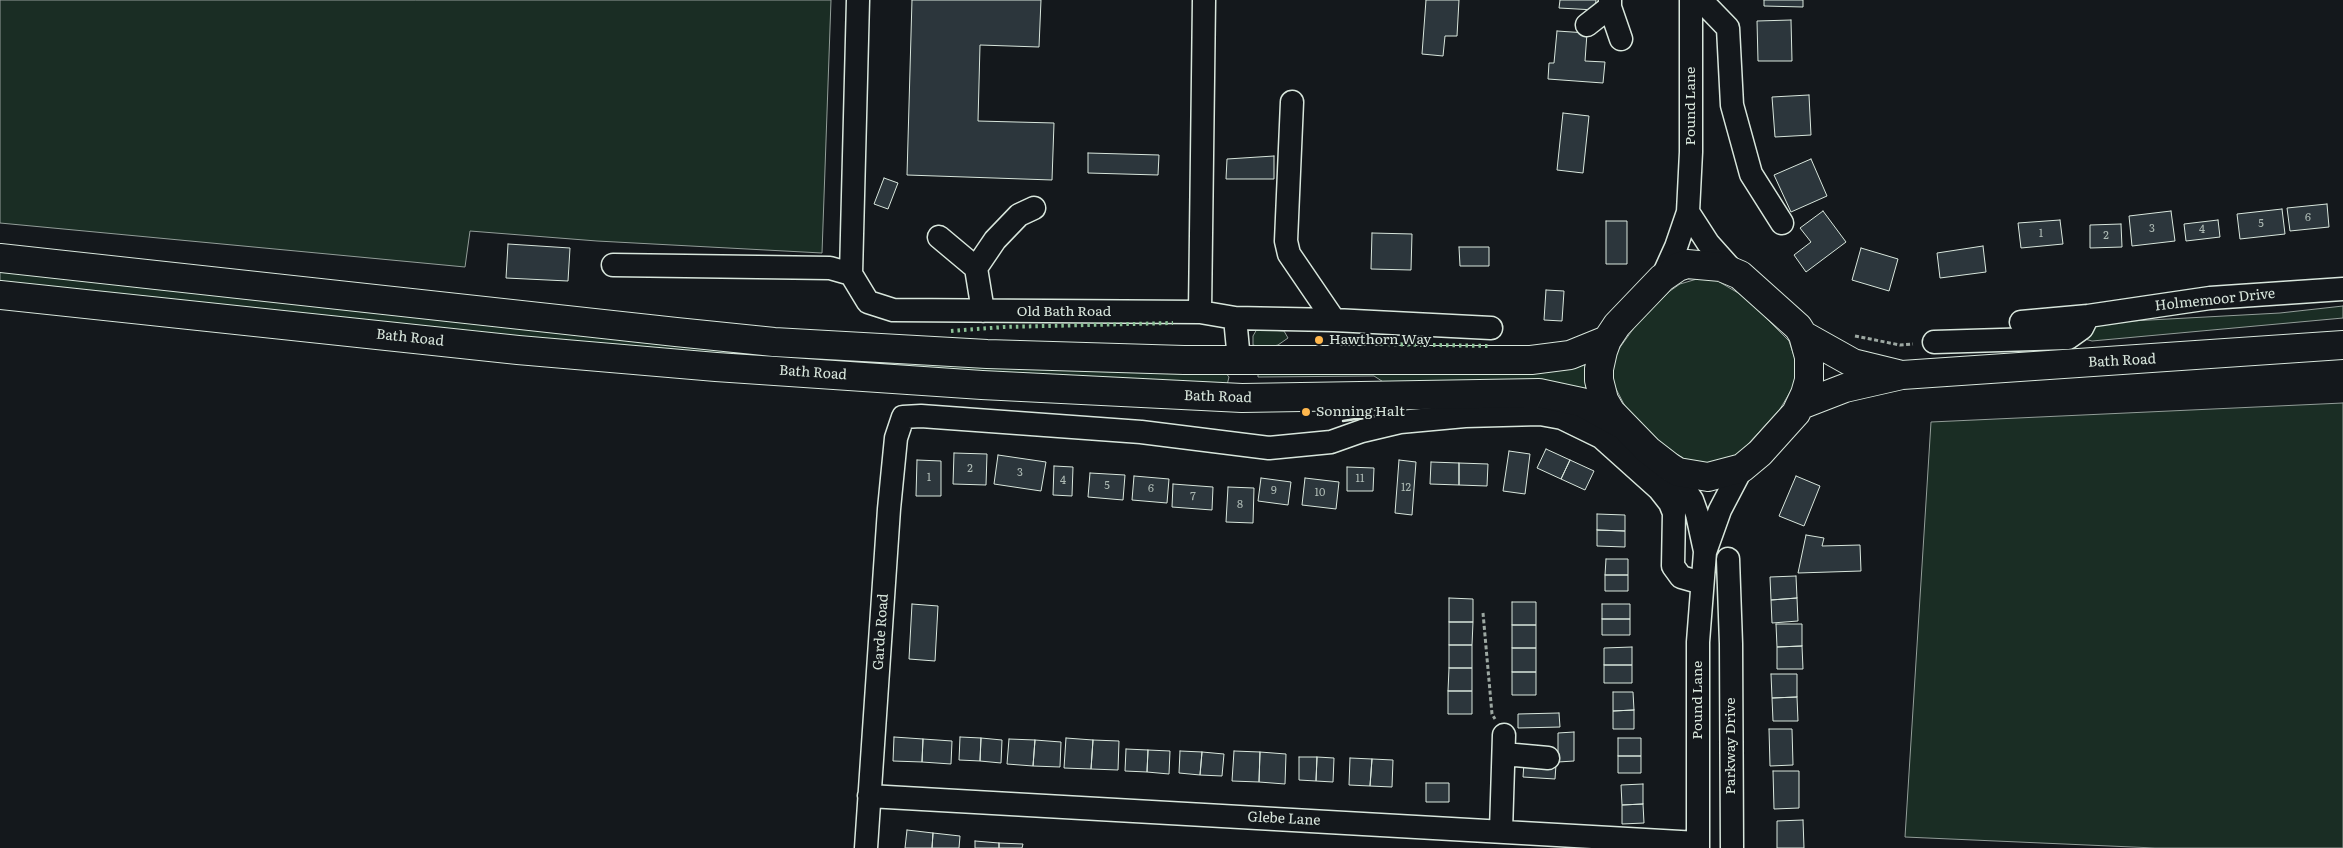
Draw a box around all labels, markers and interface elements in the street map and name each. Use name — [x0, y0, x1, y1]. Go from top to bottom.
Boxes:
street label: Pound Lane — [1683, 67, 1699, 145]
house number: 6 — [2305, 211, 2311, 225]
house number: 5 — [2258, 217, 2264, 231]
house number: 3 — [2149, 222, 2155, 236]
house number: 4 — [2199, 223, 2205, 237]
house number: 1 — [2039, 227, 2043, 241]
house number: 2 — [2103, 229, 2109, 243]
street label: Holmemoor Drive — [2154, 285, 2276, 315]
street label: Old Bath Road — [1017, 304, 1111, 320]
street label: Bath Road — [375, 326, 445, 350]
place label: Hawthorn Way — [1329, 332, 1431, 348]
marker: Hawthorn Way — [1313, 334, 1325, 346]
street label: Bath Road — [2088, 351, 2156, 371]
street label: Bath Road — [778, 362, 848, 384]
street label: Bath Road — [1184, 387, 1252, 407]
place label: Sonning Halt — [1316, 404, 1405, 420]
marker: Sonning Halt — [1300, 406, 1312, 418]
house number: 2 — [967, 462, 973, 476]
house number: 3 — [1017, 466, 1023, 480]
house number: 1 — [927, 471, 931, 485]
house number: 11 — [1356, 472, 1364, 486]
house number: 4 — [1060, 474, 1066, 488]
house number: 5 — [1104, 479, 1110, 493]
house number: 12 — [1401, 481, 1411, 495]
house number: 6 — [1148, 482, 1154, 496]
house number: 9 — [1271, 484, 1277, 498]
house number: 10 — [1315, 486, 1325, 500]
house number: 7 — [1190, 490, 1196, 504]
house number: 8 — [1237, 498, 1243, 512]
street label: Garde Road — [870, 593, 892, 671]
street label: Pound Lane — [1690, 661, 1706, 739]
street label: Parkway Drive — [1723, 698, 1739, 794]
street label: Glebe Lane — [1247, 809, 1321, 829]

